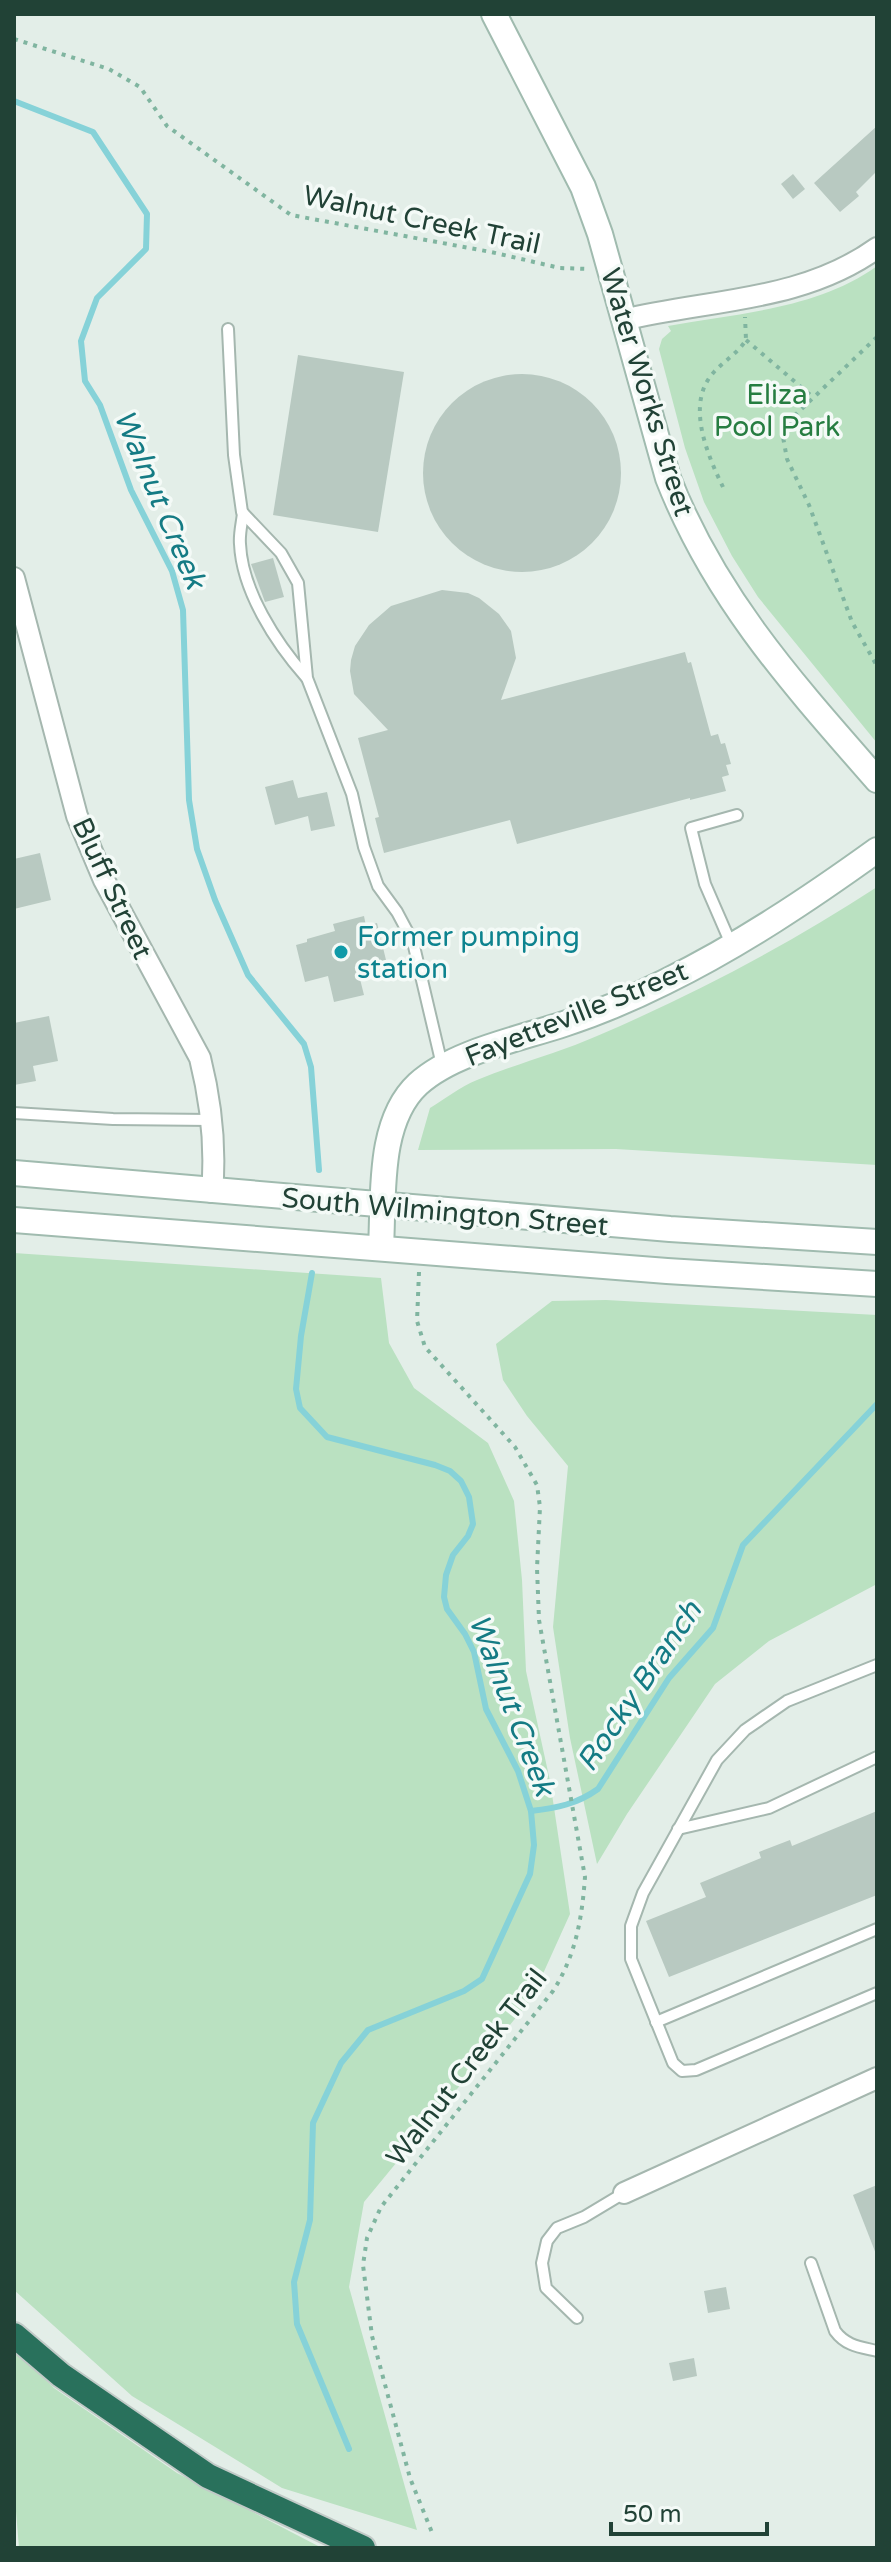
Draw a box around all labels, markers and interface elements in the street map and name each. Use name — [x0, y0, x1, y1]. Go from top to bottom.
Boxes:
street label: Walnut Creek Trail — [300, 178, 543, 262]
street label: Water Works Street — [593, 264, 701, 521]
park label: Eliza Pool Park — [714, 378, 840, 444]
water label: Walnut Creek — [105, 404, 215, 597]
street label: Bluff Street — [65, 812, 160, 965]
place label: Former pumping station — [357, 920, 580, 986]
marker: Former pumping station — [332, 943, 350, 961]
street label: Fayetteville Street — [460, 954, 693, 1074]
street label: South Wilmington Street — [280, 1181, 610, 1243]
water label: Rocky Branch — [569, 1594, 710, 1778]
water label: Walnut Creek — [460, 1609, 564, 1803]
street label: Walnut Creek Trail — [379, 1962, 555, 2173]
scale bar — [611, 2486, 767, 2536]
text: 50 m — [623, 2500, 681, 2529]

